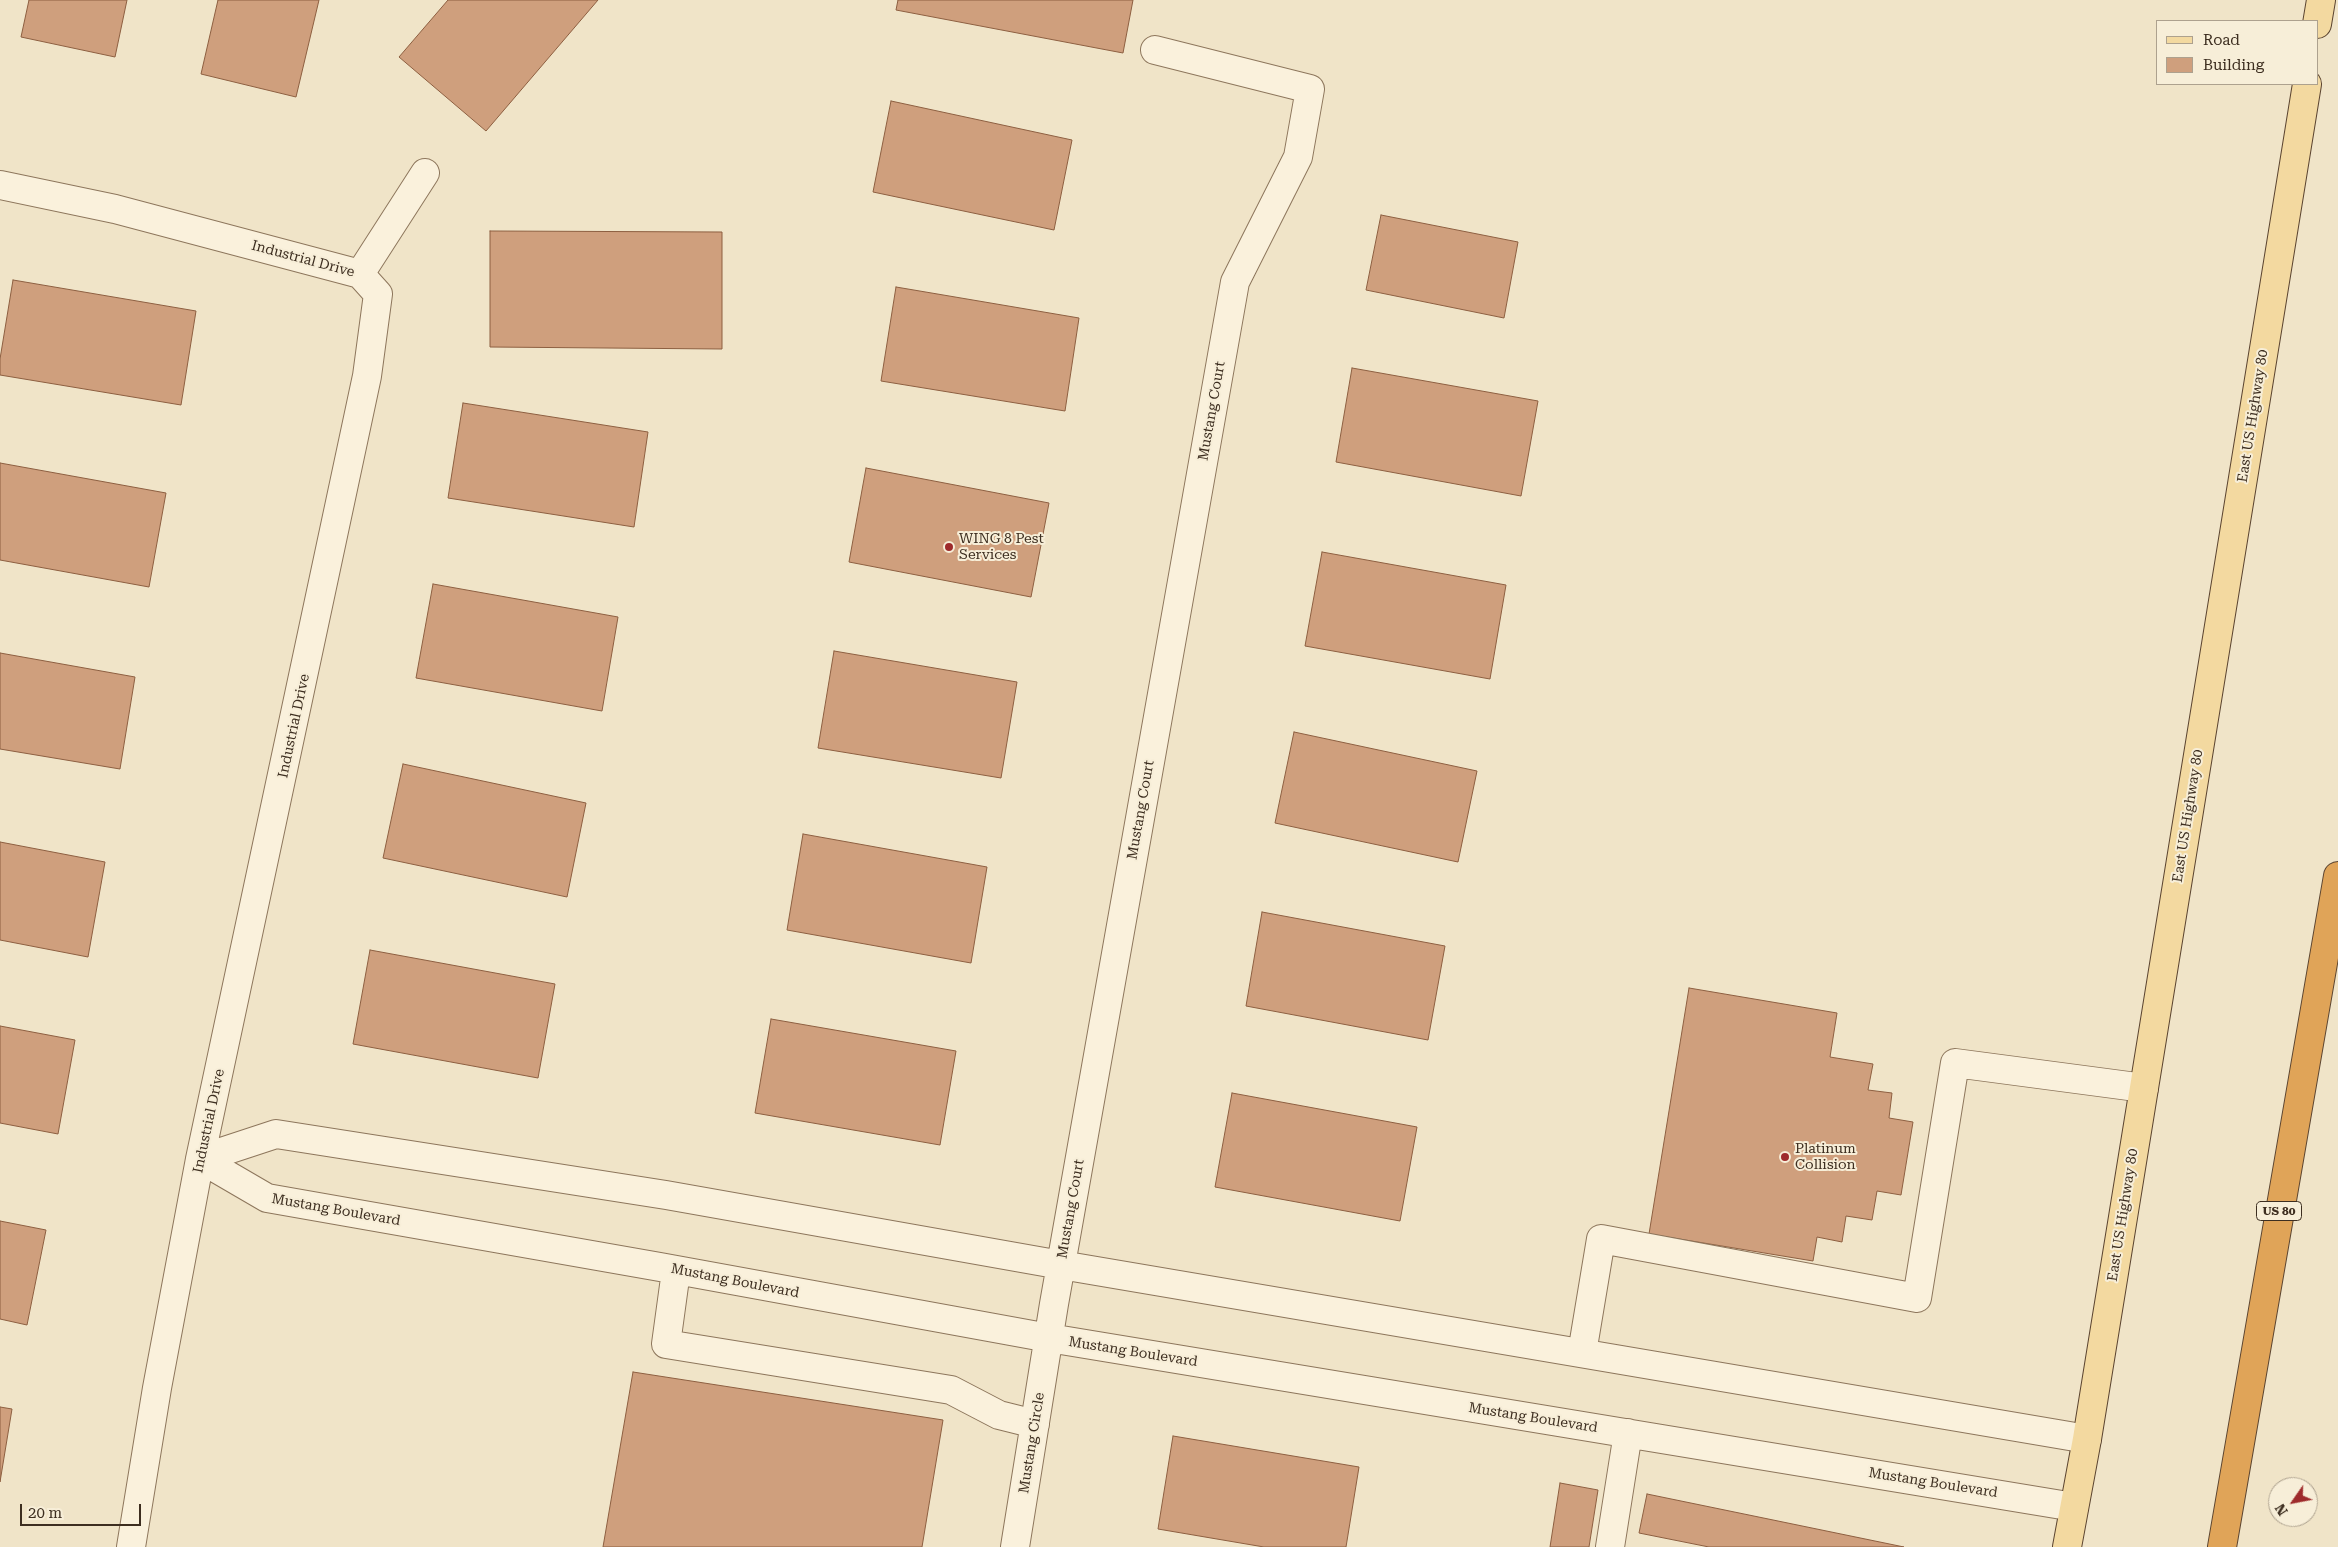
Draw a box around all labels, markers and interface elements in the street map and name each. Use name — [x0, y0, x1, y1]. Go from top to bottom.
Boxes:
legend — [2156, 20, 2318, 85]
text: Road — [2203, 31, 2240, 49]
text: Building — [2203, 56, 2264, 74]
street label: Industrial Drive — [250, 237, 356, 281]
street label: East US Highway 80 — [2234, 348, 2272, 484]
street label: Mustang Court — [1195, 360, 1229, 462]
place label: WING 8 Pest Services — [959, 531, 1044, 564]
marker: WING 8 Pest Services — [943, 541, 955, 553]
street label: Industrial Drive — [275, 672, 313, 780]
street label: East US Highway 80 — [2169, 748, 2207, 884]
street label: Mustang Court — [1124, 759, 1158, 861]
street label: Industrial Drive — [190, 1067, 228, 1175]
place label: Platinum Collision — [1795, 1141, 1856, 1174]
street label: East US Highway 80 — [2104, 1147, 2142, 1283]
marker: Platinum Collision — [1779, 1151, 1791, 1163]
street label: Mustang Court — [1054, 1158, 1088, 1260]
street label: Mustang Boulevard — [270, 1190, 402, 1230]
road number: US 80 — [2256, 1202, 2302, 1220]
street label: Mustang Boulevard — [669, 1260, 801, 1302]
street label: Mustang Boulevard — [1067, 1333, 1199, 1371]
street label: Mustang Circle — [1016, 1391, 1048, 1495]
street label: Mustang Boulevard — [1467, 1399, 1599, 1437]
street label: Mustang Boulevard — [1867, 1464, 1999, 1502]
north arrow — [2268, 1477, 2318, 1527]
scale bar — [22, 1494, 144, 1526]
text: N — [2272, 1501, 2291, 1519]
text: 20 m — [28, 1504, 62, 1522]

